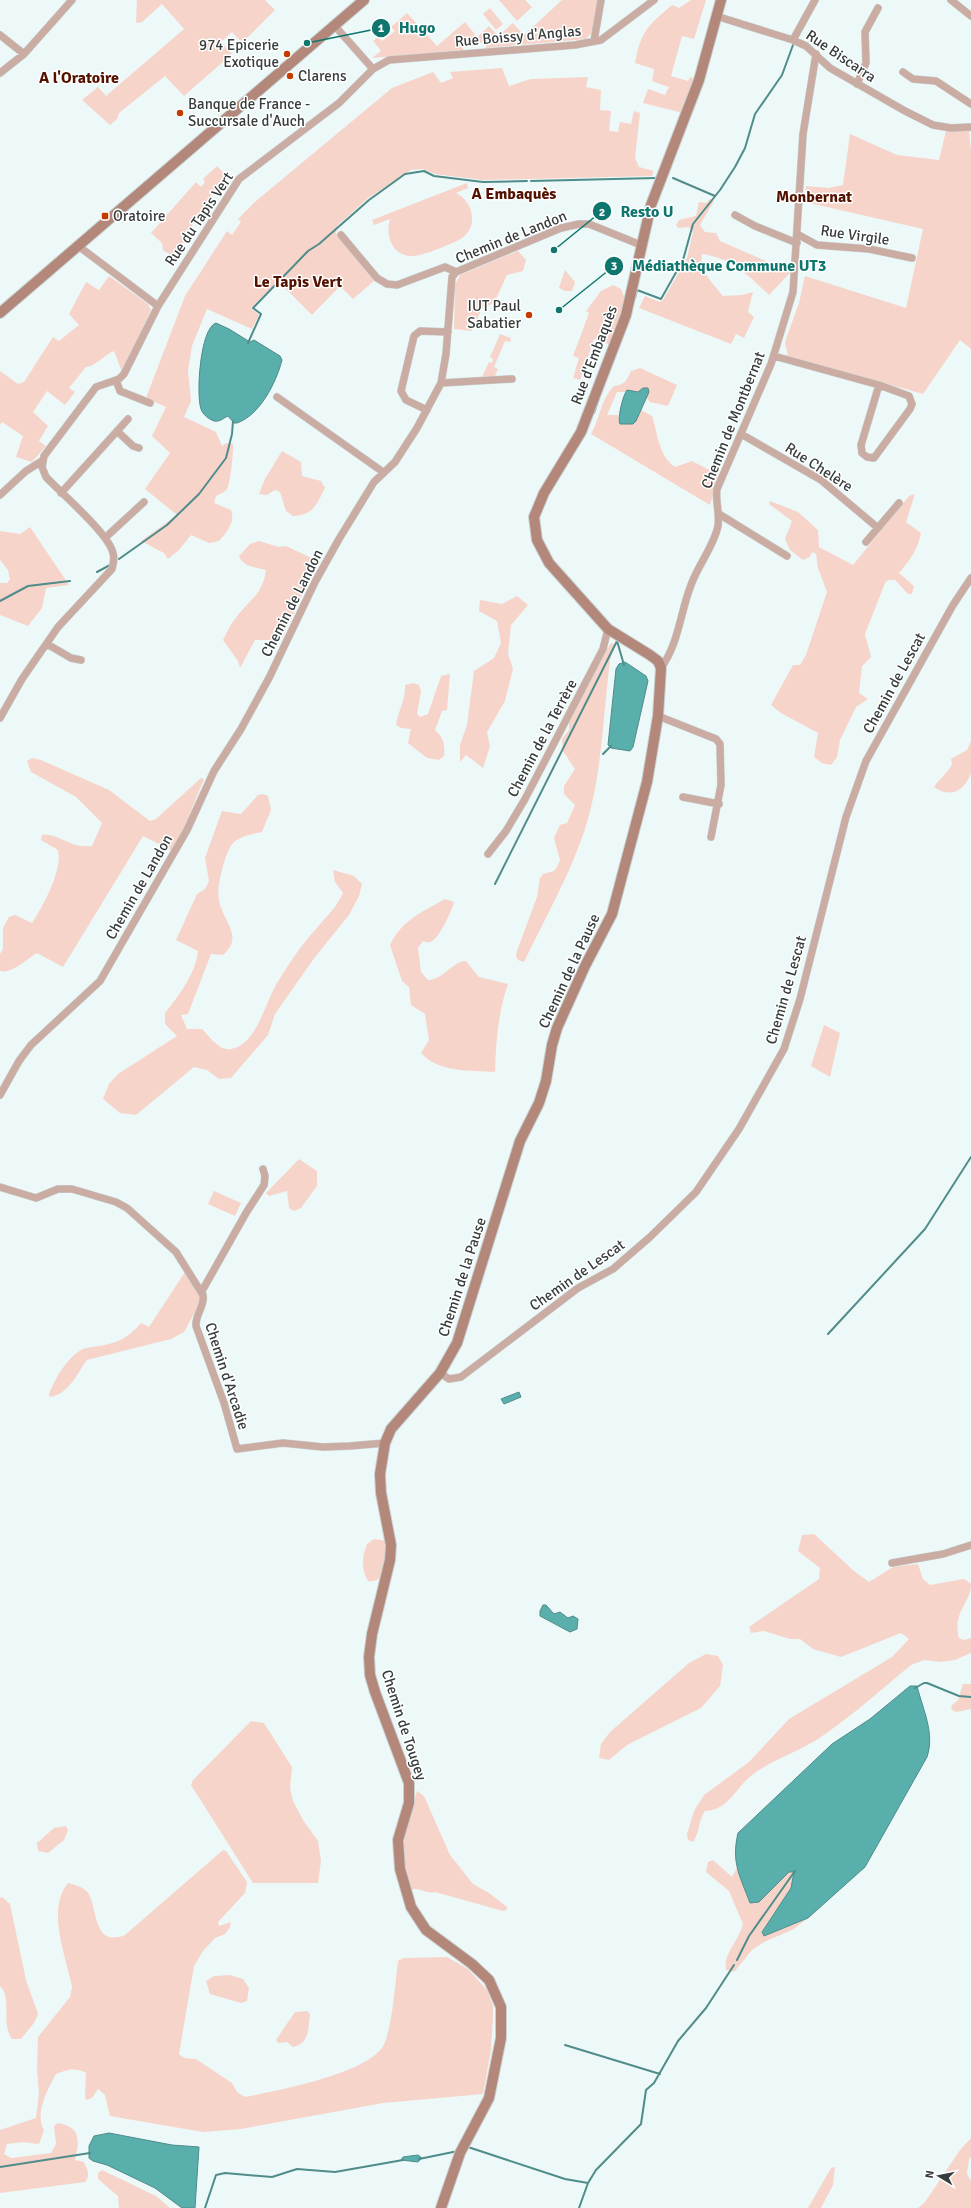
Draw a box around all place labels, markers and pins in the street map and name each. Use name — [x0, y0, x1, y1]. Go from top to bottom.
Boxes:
callout: Hugo — [371, 14, 444, 42]
place label: 974 Epicerie Exotique — [199, 36, 279, 71]
marker: 974 Epicerie Exotique — [282, 49, 292, 59]
place label: Clarens — [298, 67, 347, 85]
marker: Clarens — [285, 71, 295, 81]
place label: Banque de France - Succursale d'Auch — [188, 95, 310, 130]
marker: Banque de France - Succursale d'Auch — [175, 108, 185, 118]
callout: Resto U — [592, 197, 681, 225]
place label: Oratoire — [113, 207, 165, 225]
marker: Oratoire — [100, 211, 110, 221]
callout: Médiathèque Commune UT3 — [604, 252, 835, 280]
place label: IUT Paul Sabatier — [467, 297, 521, 332]
marker: IUT Paul Sabatier — [524, 310, 534, 320]

